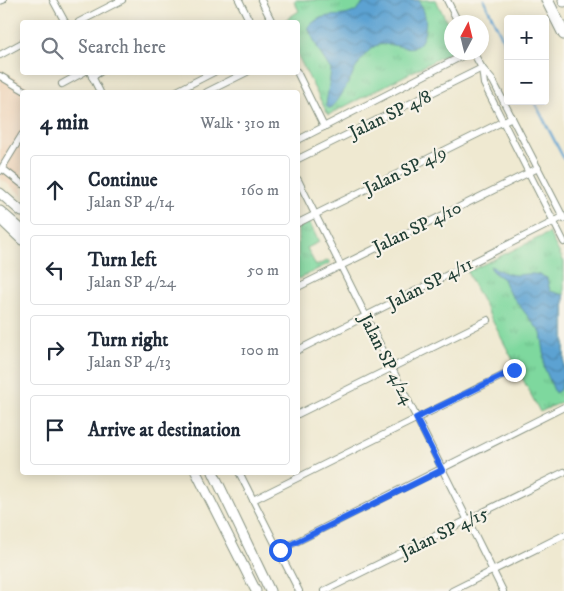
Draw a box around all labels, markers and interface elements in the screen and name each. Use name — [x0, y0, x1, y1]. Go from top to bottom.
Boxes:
north arrow — [444, 15, 489, 60]
map controls — [504, 15, 549, 105]
button: + — [504, 15, 549, 60]
search box — [20, 20, 300, 75]
icon: search — [38, 34, 66, 62]
text: Search here — [78, 36, 166, 59]
button: − — [504, 60, 549, 105]
street label: Jalan SP 4/8 — [344, 86, 435, 145]
text: 4 min — [40, 110, 89, 136]
text: Walk · 310 m — [200, 113, 280, 133]
street label: Jalan SP 4/9 — [359, 142, 450, 201]
text: Continue — [88, 169, 158, 192]
icon: ahead — [41, 176, 69, 204]
text: 160 m — [241, 180, 279, 200]
text: Jalan SP 4/14 — [88, 192, 174, 212]
street label: Jalan SP 4/10 — [368, 197, 465, 260]
text: Turn left — [88, 249, 157, 272]
street label: Jalan SP 4/11 — [382, 253, 477, 316]
icon: left — [41, 256, 69, 284]
text: 50 m — [247, 260, 279, 280]
text: Jalan SP 4/24 — [88, 272, 176, 292]
street label: Jalan SP 4/24 — [353, 309, 419, 409]
text: Turn right — [88, 329, 168, 352]
icon: right — [41, 336, 69, 364]
text: 100 m — [241, 340, 279, 360]
text: Jalan SP 4/13 — [88, 352, 171, 372]
route end — [503, 359, 526, 382]
icon: arrive — [41, 416, 69, 444]
text: Arrive at destination — [88, 419, 240, 442]
street label: Jalan SP 4/15 — [395, 502, 492, 565]
route start — [269, 539, 292, 562]

